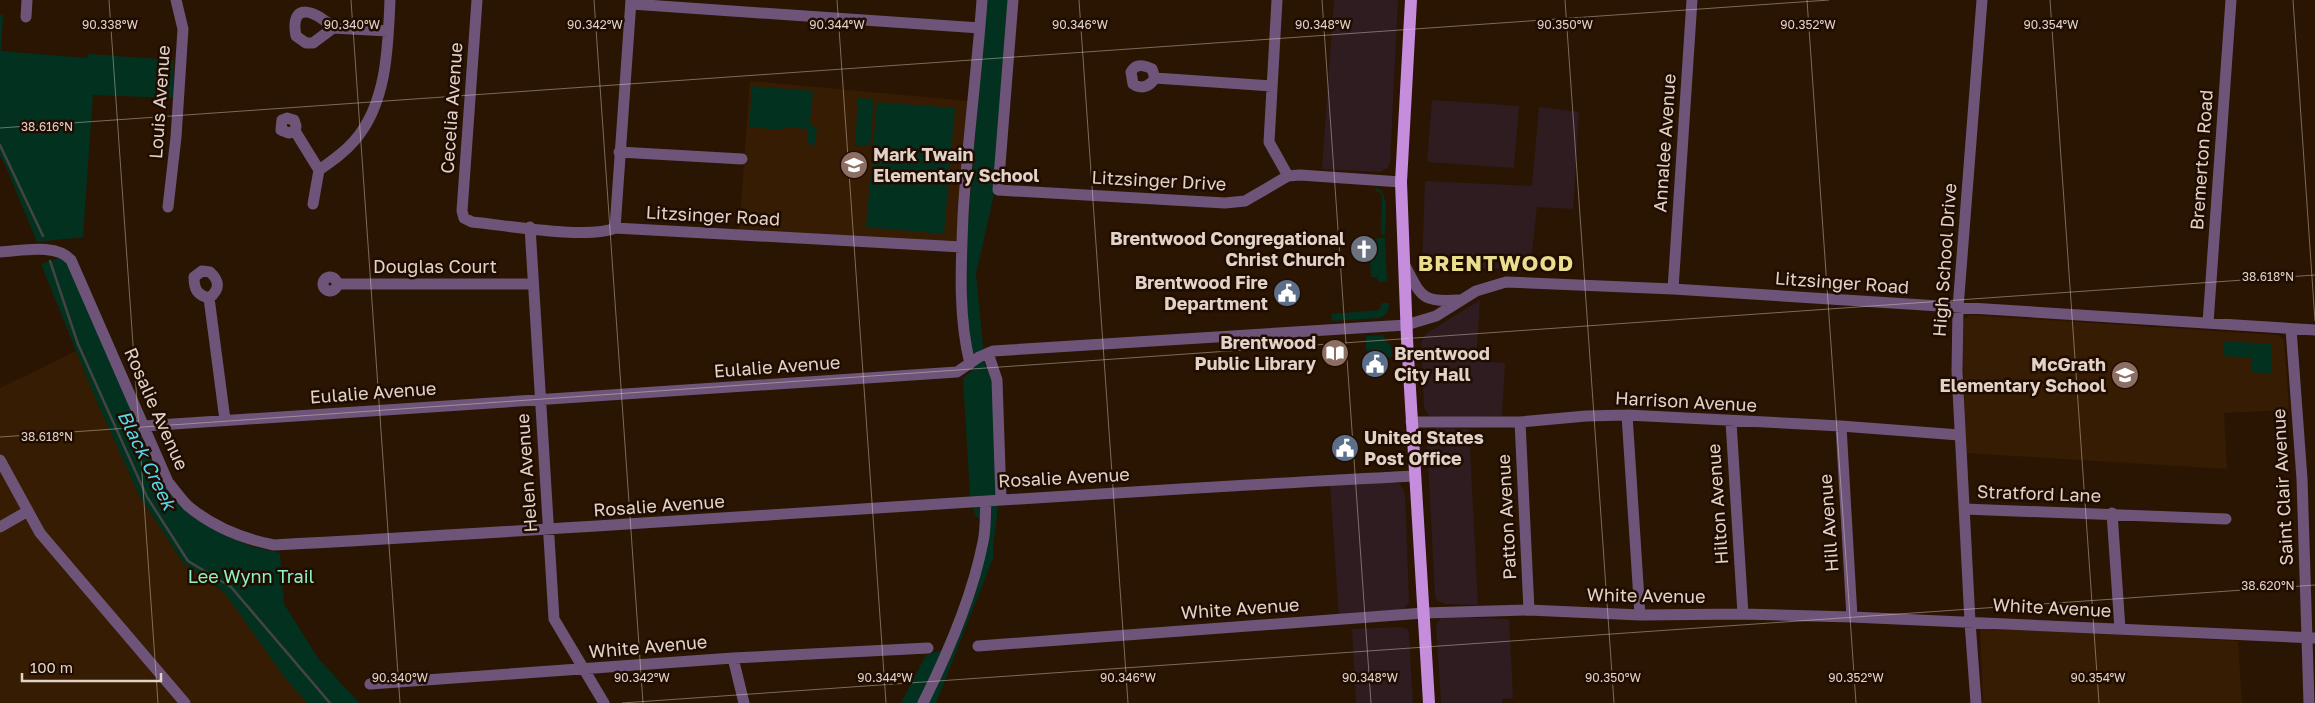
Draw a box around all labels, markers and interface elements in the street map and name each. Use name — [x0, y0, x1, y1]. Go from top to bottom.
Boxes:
text: 90.338°W — [82, 17, 138, 32]
text: 90.340°W — [324, 17, 381, 32]
text: 90.342°W — [567, 17, 623, 32]
text: 90.344°W — [809, 17, 865, 32]
text: 90.346°W — [1052, 17, 1109, 32]
text: 90.348°W — [1295, 17, 1352, 32]
text: 90.350°W — [1537, 17, 1593, 32]
text: 90.352°W — [1780, 17, 1836, 32]
text: 90.354°W — [2023, 17, 2079, 32]
street label: Cecelia Avenue — [435, 41, 467, 174]
street label: Louis Avenue — [144, 44, 174, 160]
street label: Annalee Avenue — [1648, 73, 1680, 213]
street label: Bremerton Road — [2185, 89, 2217, 231]
text: 38.616°N — [21, 119, 73, 134]
place label: Mark Twain Elementary School — [873, 143, 1039, 186]
school or university icon: Mark Twain Elementary School — [839, 150, 869, 180]
street label: Litzsinger Drive — [1091, 165, 1227, 195]
street label: High School Drive — [1928, 182, 1960, 338]
street label: Litzsinger Road — [645, 200, 781, 230]
place label: Brentwood Congregational Christ Church — [1110, 227, 1345, 270]
church icon: Brentwood Congregational Christ Church — [1349, 234, 1379, 264]
district label: BRENTWOOD — [1418, 249, 1574, 276]
street label: Douglas Court — [373, 255, 497, 277]
street label: Litzsinger Road — [1774, 266, 1910, 298]
text: 38.618°N — [2242, 269, 2294, 284]
place label: Brentwood Fire Department — [1135, 271, 1268, 314]
public building icon: Brentwood Fire Department — [1272, 278, 1302, 308]
place label: Brentwood Public Library — [1195, 331, 1316, 374]
library icon: Brentwood Public Library — [1320, 338, 1350, 368]
place label: Brentwood City Hall — [1394, 342, 1490, 385]
street label: Rosalie Avenue — [120, 344, 194, 473]
public building icon: Brentwood City Hall — [1360, 349, 1390, 379]
street label: Eulalie Avenue — [713, 351, 841, 381]
place label: McGrath Elementary School — [1940, 353, 2106, 396]
school or university icon: McGrath Elementary School — [2110, 360, 2140, 390]
street label: Eulalie Avenue — [309, 377, 437, 407]
street label: Harrison Avenue — [1614, 386, 1758, 416]
water label: Black Creek — [113, 406, 183, 516]
street label: Saint Clair Avenue — [2267, 408, 2297, 566]
street label: Helen Avenue — [511, 413, 541, 533]
place label: United States Post Office — [1364, 426, 1484, 469]
text: 38.618°N — [21, 429, 73, 444]
public building icon: United States Post Office — [1330, 433, 1360, 463]
street label: Hilton Avenue — [1702, 443, 1732, 565]
street label: Patton Avenue — [1492, 454, 1520, 580]
street label: Rosalie Avenue — [998, 463, 1130, 491]
street label: Hill Avenue — [1814, 473, 1842, 573]
street label: Stratford Lane — [1977, 480, 2101, 506]
street label: Rosalie Avenue — [593, 489, 725, 521]
park label: Lee Wynn Trail — [188, 565, 315, 587]
text: 38.620°N — [2241, 578, 2295, 593]
street label: White Avenue — [1586, 583, 1706, 607]
street label: White Avenue — [1180, 593, 1300, 623]
street label: White Avenue — [1992, 593, 2112, 621]
street label: White Avenue — [588, 630, 708, 662]
scale bar — [22, 650, 161, 682]
text: 100 m — [30, 658, 73, 676]
text: 90.340°W — [372, 670, 429, 685]
text: 90.342°W — [614, 670, 670, 685]
text: 90.344°W — [857, 670, 913, 685]
text: 90.346°W — [1100, 670, 1157, 685]
text: 90.348°W — [1342, 670, 1399, 685]
text: 90.350°W — [1585, 670, 1641, 685]
text: 90.352°W — [1828, 670, 1884, 685]
text: 90.354°W — [2070, 670, 2126, 685]

